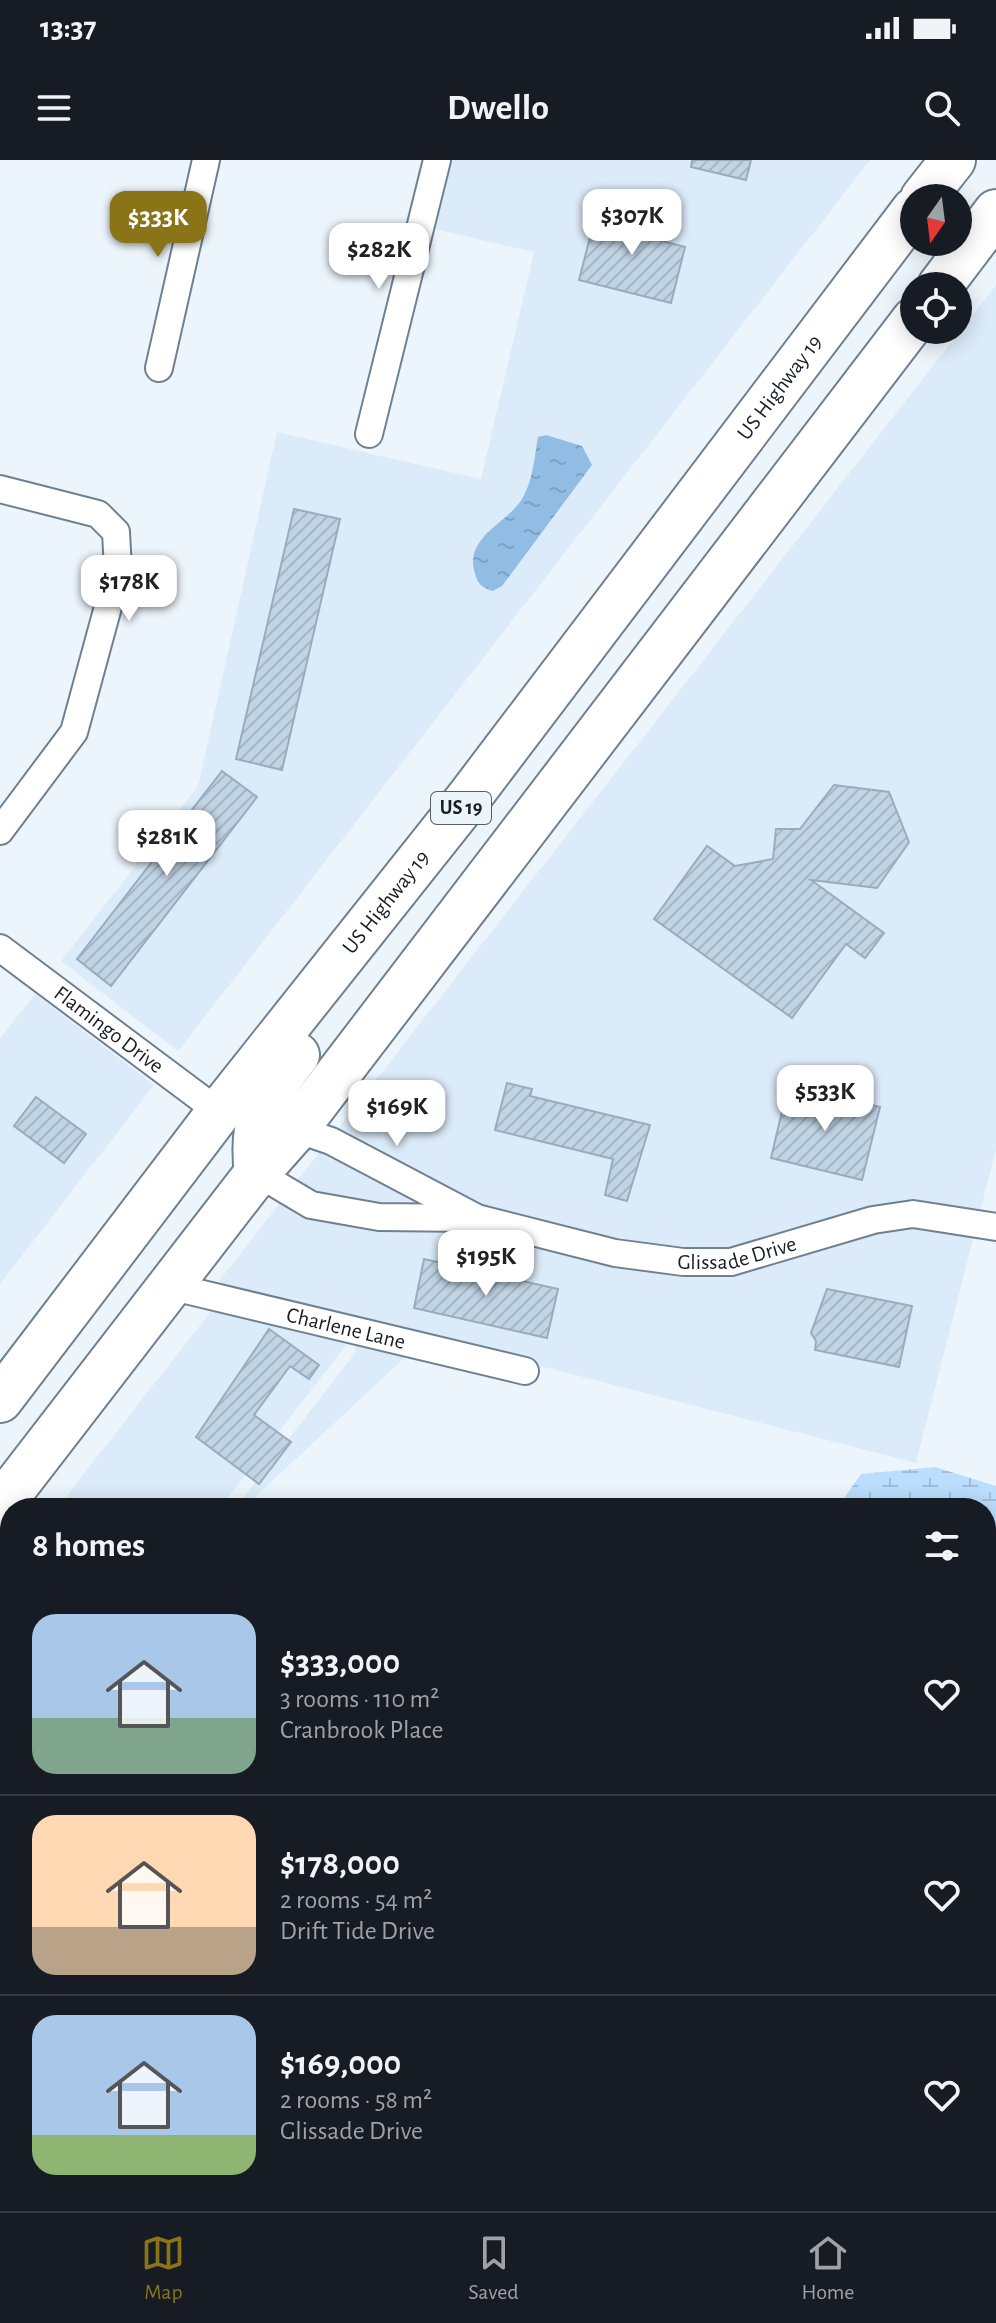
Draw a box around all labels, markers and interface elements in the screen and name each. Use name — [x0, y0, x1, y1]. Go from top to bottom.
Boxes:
text: 13:37 — [40, 13, 97, 43]
icon: menu — [32, 86, 76, 130]
icon: search — [920, 86, 964, 130]
text: Dwello — [447, 90, 549, 126]
north arrow — [900, 184, 972, 256]
map controls — [900, 184, 972, 344]
pin: $307K — [576, 189, 688, 257]
pin: $333K — [102, 191, 214, 259]
text: $307K — [601, 202, 663, 228]
text: $333K — [128, 204, 188, 230]
pin: $282K — [323, 223, 435, 291]
text: $282K — [347, 236, 411, 262]
button: locate — [900, 272, 972, 344]
street label: US Highway 19 — [733, 331, 826, 444]
pin: $178K — [73, 555, 185, 623]
text: $178K — [99, 568, 159, 594]
road number: US 19 — [431, 792, 491, 824]
pin: $281K — [111, 810, 223, 878]
text: $281K — [136, 823, 198, 849]
street label: US Highway 19 — [338, 846, 433, 958]
street label: Flamingo Drive — [50, 982, 168, 1077]
pin: $533K — [769, 1065, 881, 1133]
text: $533K — [795, 1078, 855, 1104]
pin: $169K — [341, 1080, 453, 1148]
text: $169K — [366, 1093, 428, 1119]
pin: $195K — [430, 1230, 542, 1298]
street label: Glissade Drive — [677, 1232, 799, 1274]
text: $195K — [456, 1243, 516, 1269]
street label: Charlene Lane — [284, 1303, 408, 1353]
icon: filters — [920, 1524, 964, 1568]
text: 8 homes — [32, 1529, 145, 1563]
icon: home — [96, 1646, 192, 1742]
text: $333,000 — [280, 1646, 400, 1680]
icon: heart — [920, 1672, 964, 1716]
text: 3 rooms · 110 m² — [280, 1686, 439, 1712]
text: Cranbrook Place — [280, 1717, 443, 1743]
icon: home — [96, 1847, 192, 1943]
text: $178,000 — [280, 1847, 400, 1881]
icon: heart — [920, 1873, 964, 1917]
text: 2 rooms · 54 m² — [280, 1887, 432, 1913]
text: Drift Tide Drive — [280, 1918, 435, 1944]
icon: home — [96, 2047, 192, 2143]
text: $169,000 — [280, 2047, 401, 2081]
icon: heart — [920, 2073, 964, 2117]
text: 2 rooms · 58 m² — [280, 2087, 432, 2113]
text: Glissade Drive — [280, 2118, 423, 2144]
tab: Map — [141, 2231, 185, 2305]
tab: Saved — [468, 2231, 519, 2305]
tab: Home — [802, 2231, 855, 2305]

